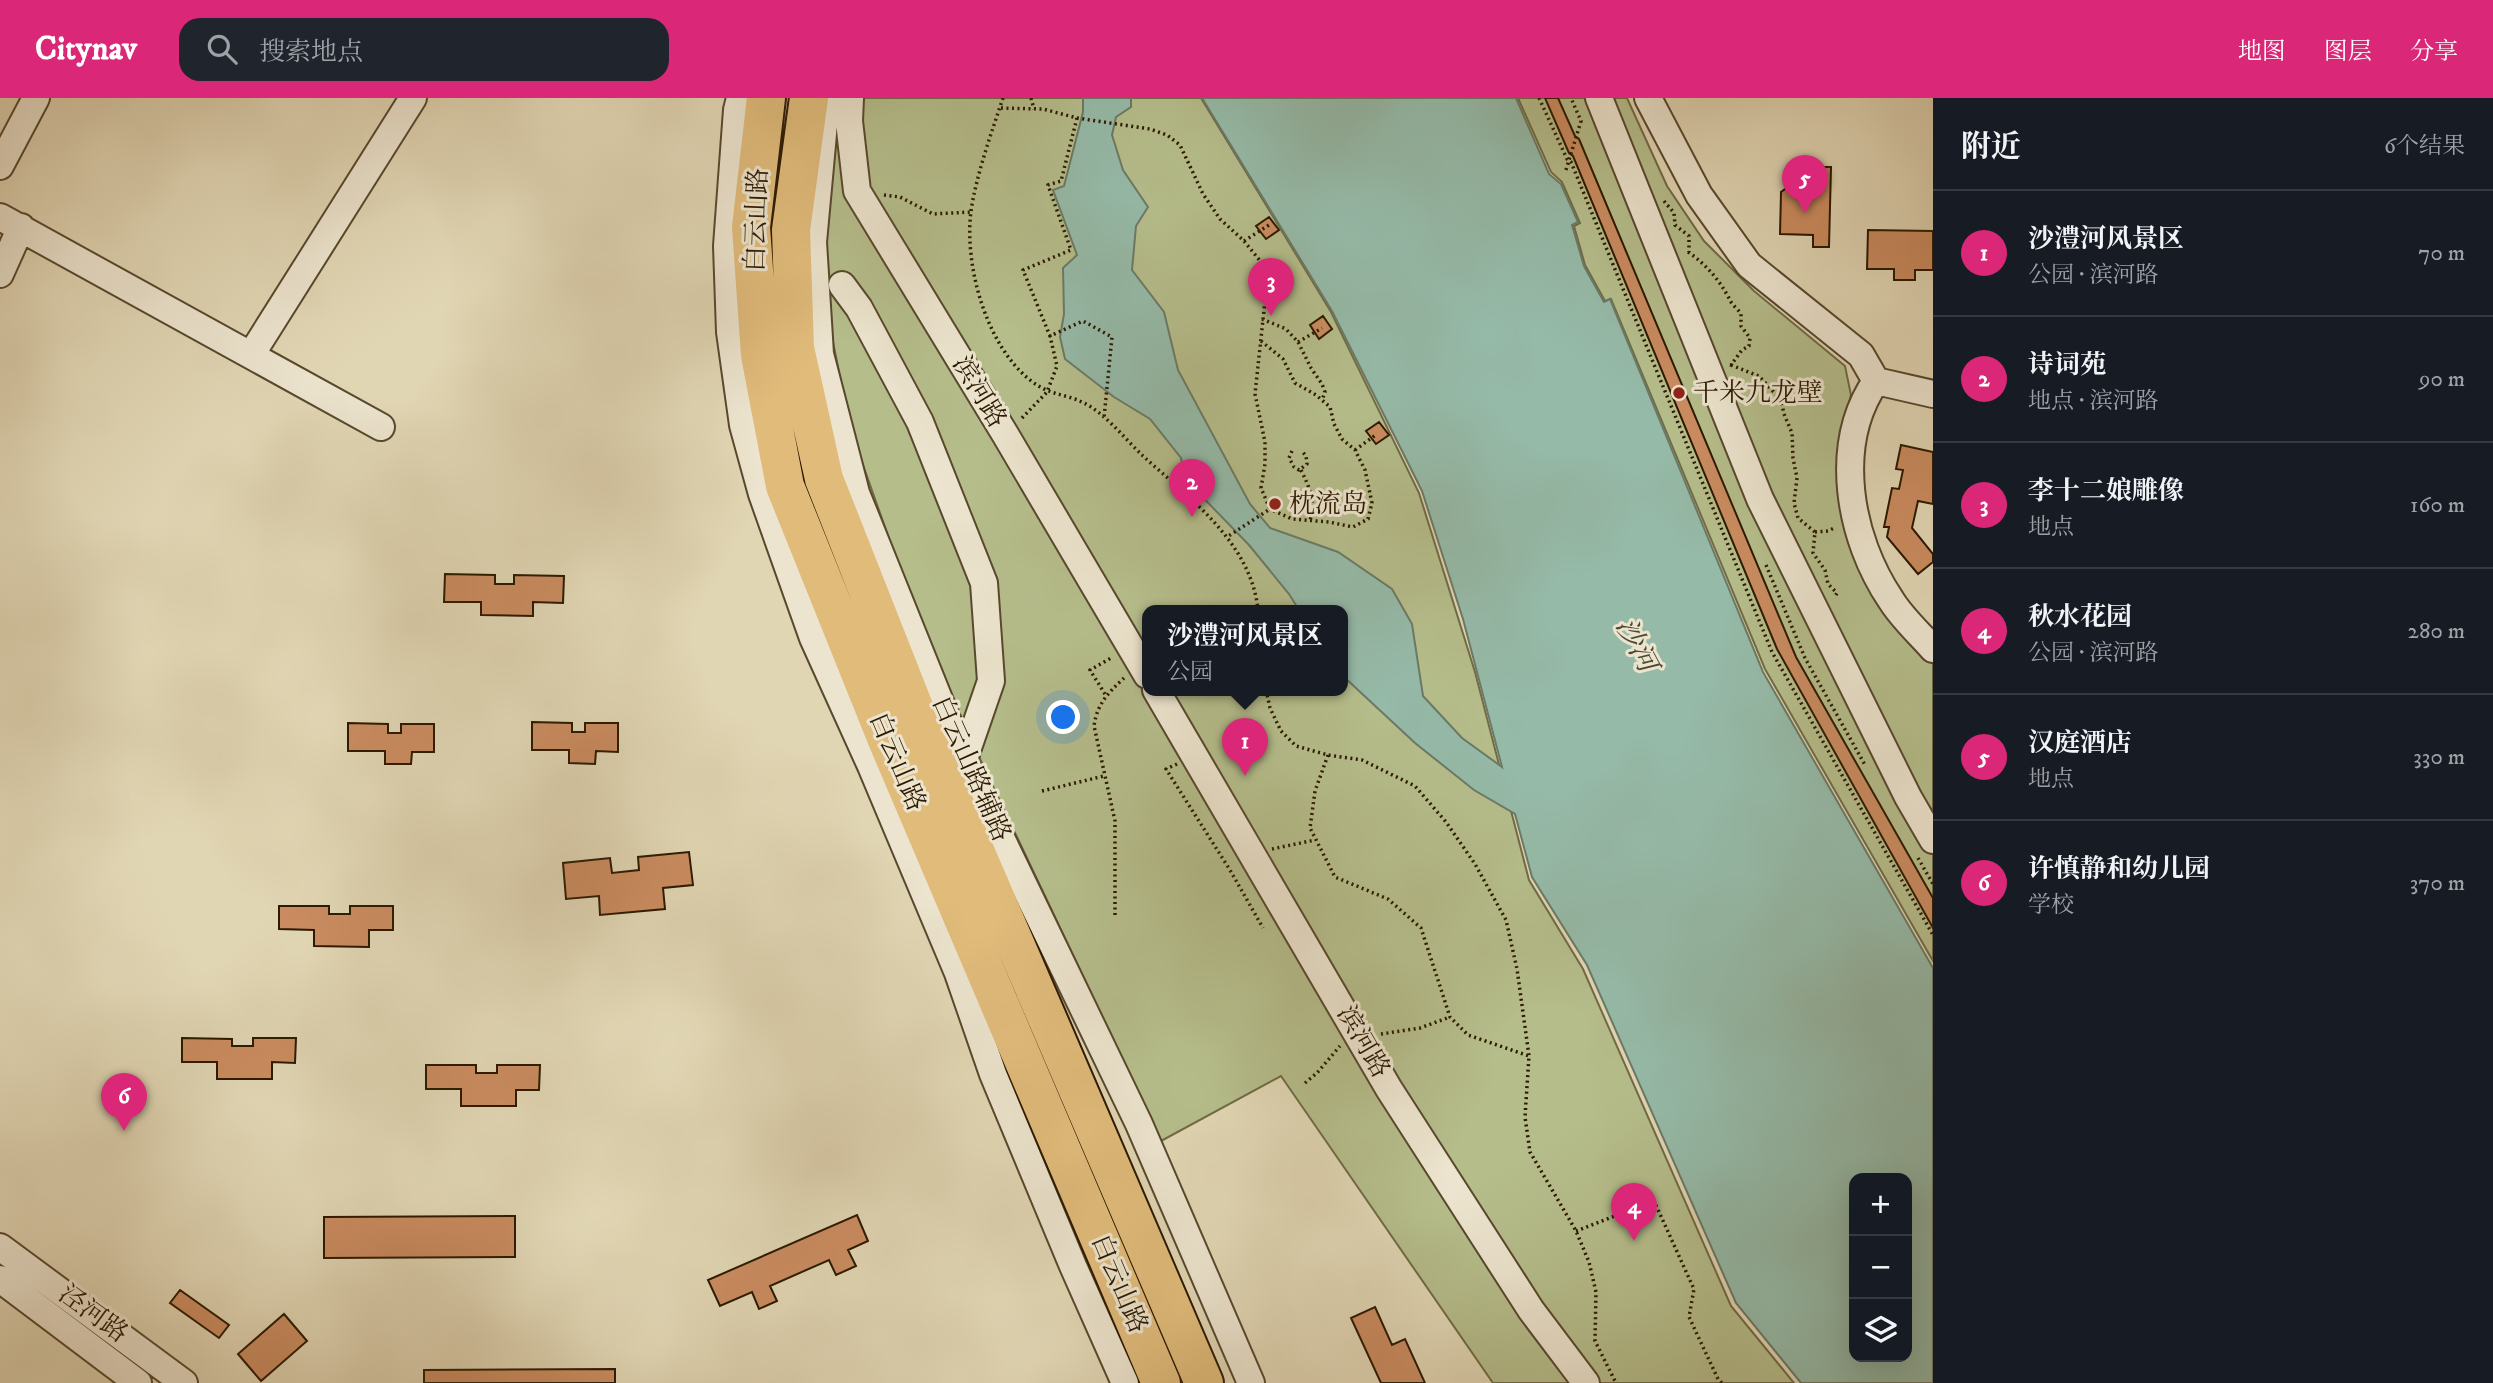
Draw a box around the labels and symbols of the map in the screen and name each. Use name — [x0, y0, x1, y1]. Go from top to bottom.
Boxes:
pin: 5 — [1782, 155, 1828, 213]
street label: 白云山路 — [739, 167, 775, 273]
pin: 3 — [1248, 258, 1294, 316]
street label: 滨河路 — [945, 350, 1013, 434]
place label: 千米九龙壁 — [1693, 377, 1823, 410]
marker: 千米九龙壁 — [1671, 385, 1687, 401]
pin: 2 — [1169, 459, 1215, 517]
place label: 枕流岛 — [1289, 488, 1367, 521]
marker: 枕流岛 — [1267, 496, 1283, 512]
water label: 沙河 — [1607, 612, 1667, 682]
street label: 白云山路辅路 — [924, 691, 1018, 847]
your location — [1046, 700, 1080, 734]
street label: 白云山路 — [861, 708, 933, 816]
pin: 1 — [1222, 718, 1268, 776]
street label: 滨河路 — [1329, 1000, 1397, 1084]
pin: 6 — [101, 1073, 147, 1131]
pin: 4 — [1611, 1183, 1657, 1241]
street label: 白云山路 — [1083, 1230, 1155, 1338]
street label: 泾河路 — [52, 1278, 134, 1350]

